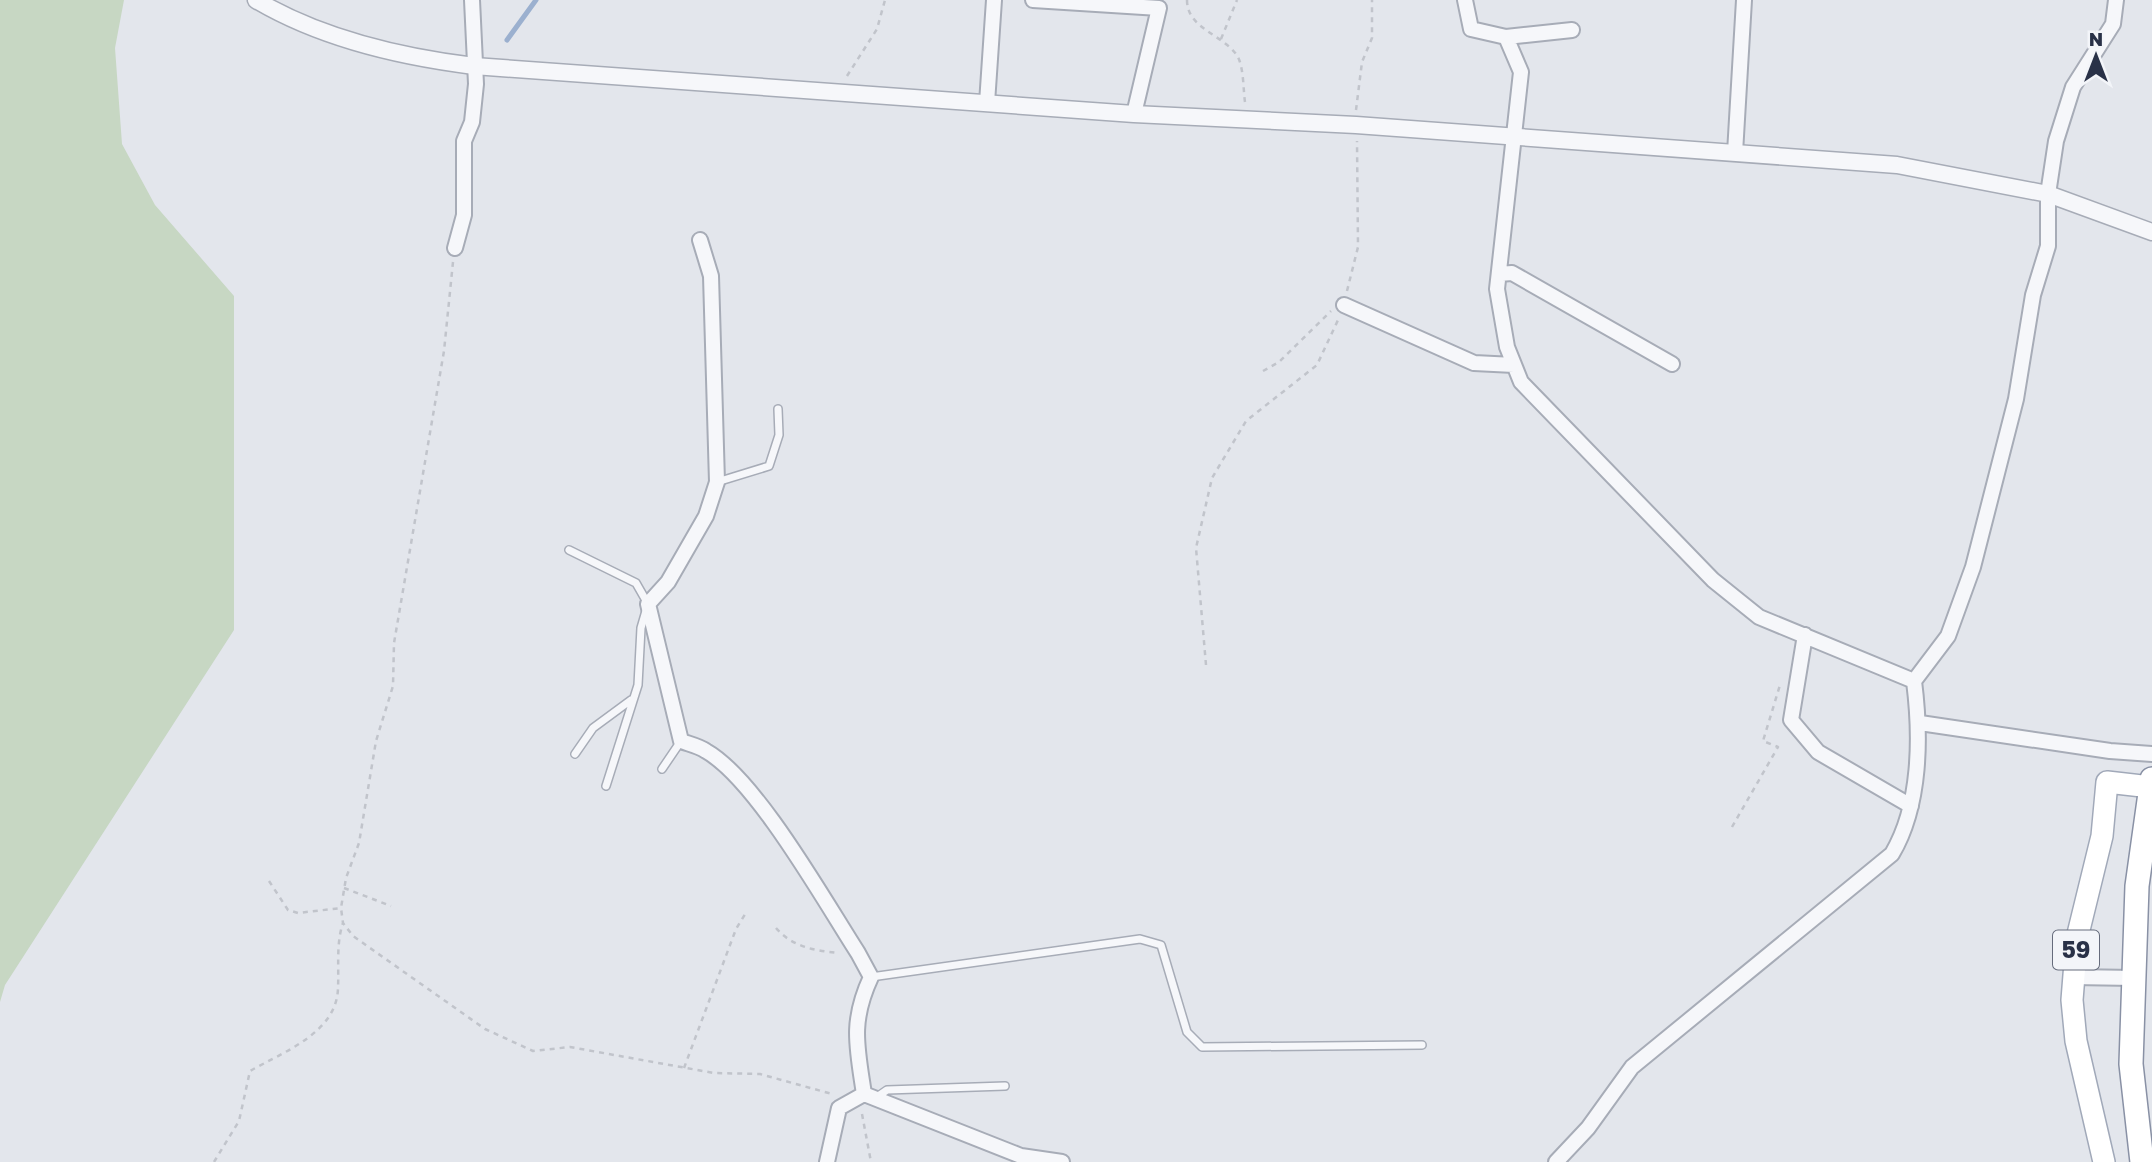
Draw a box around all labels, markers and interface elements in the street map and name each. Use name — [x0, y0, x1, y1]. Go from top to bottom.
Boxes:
north arrow — [2061, 21, 2131, 91]
text: N — [2089, 27, 2103, 50]
road number: 59 — [2053, 931, 2099, 970]

